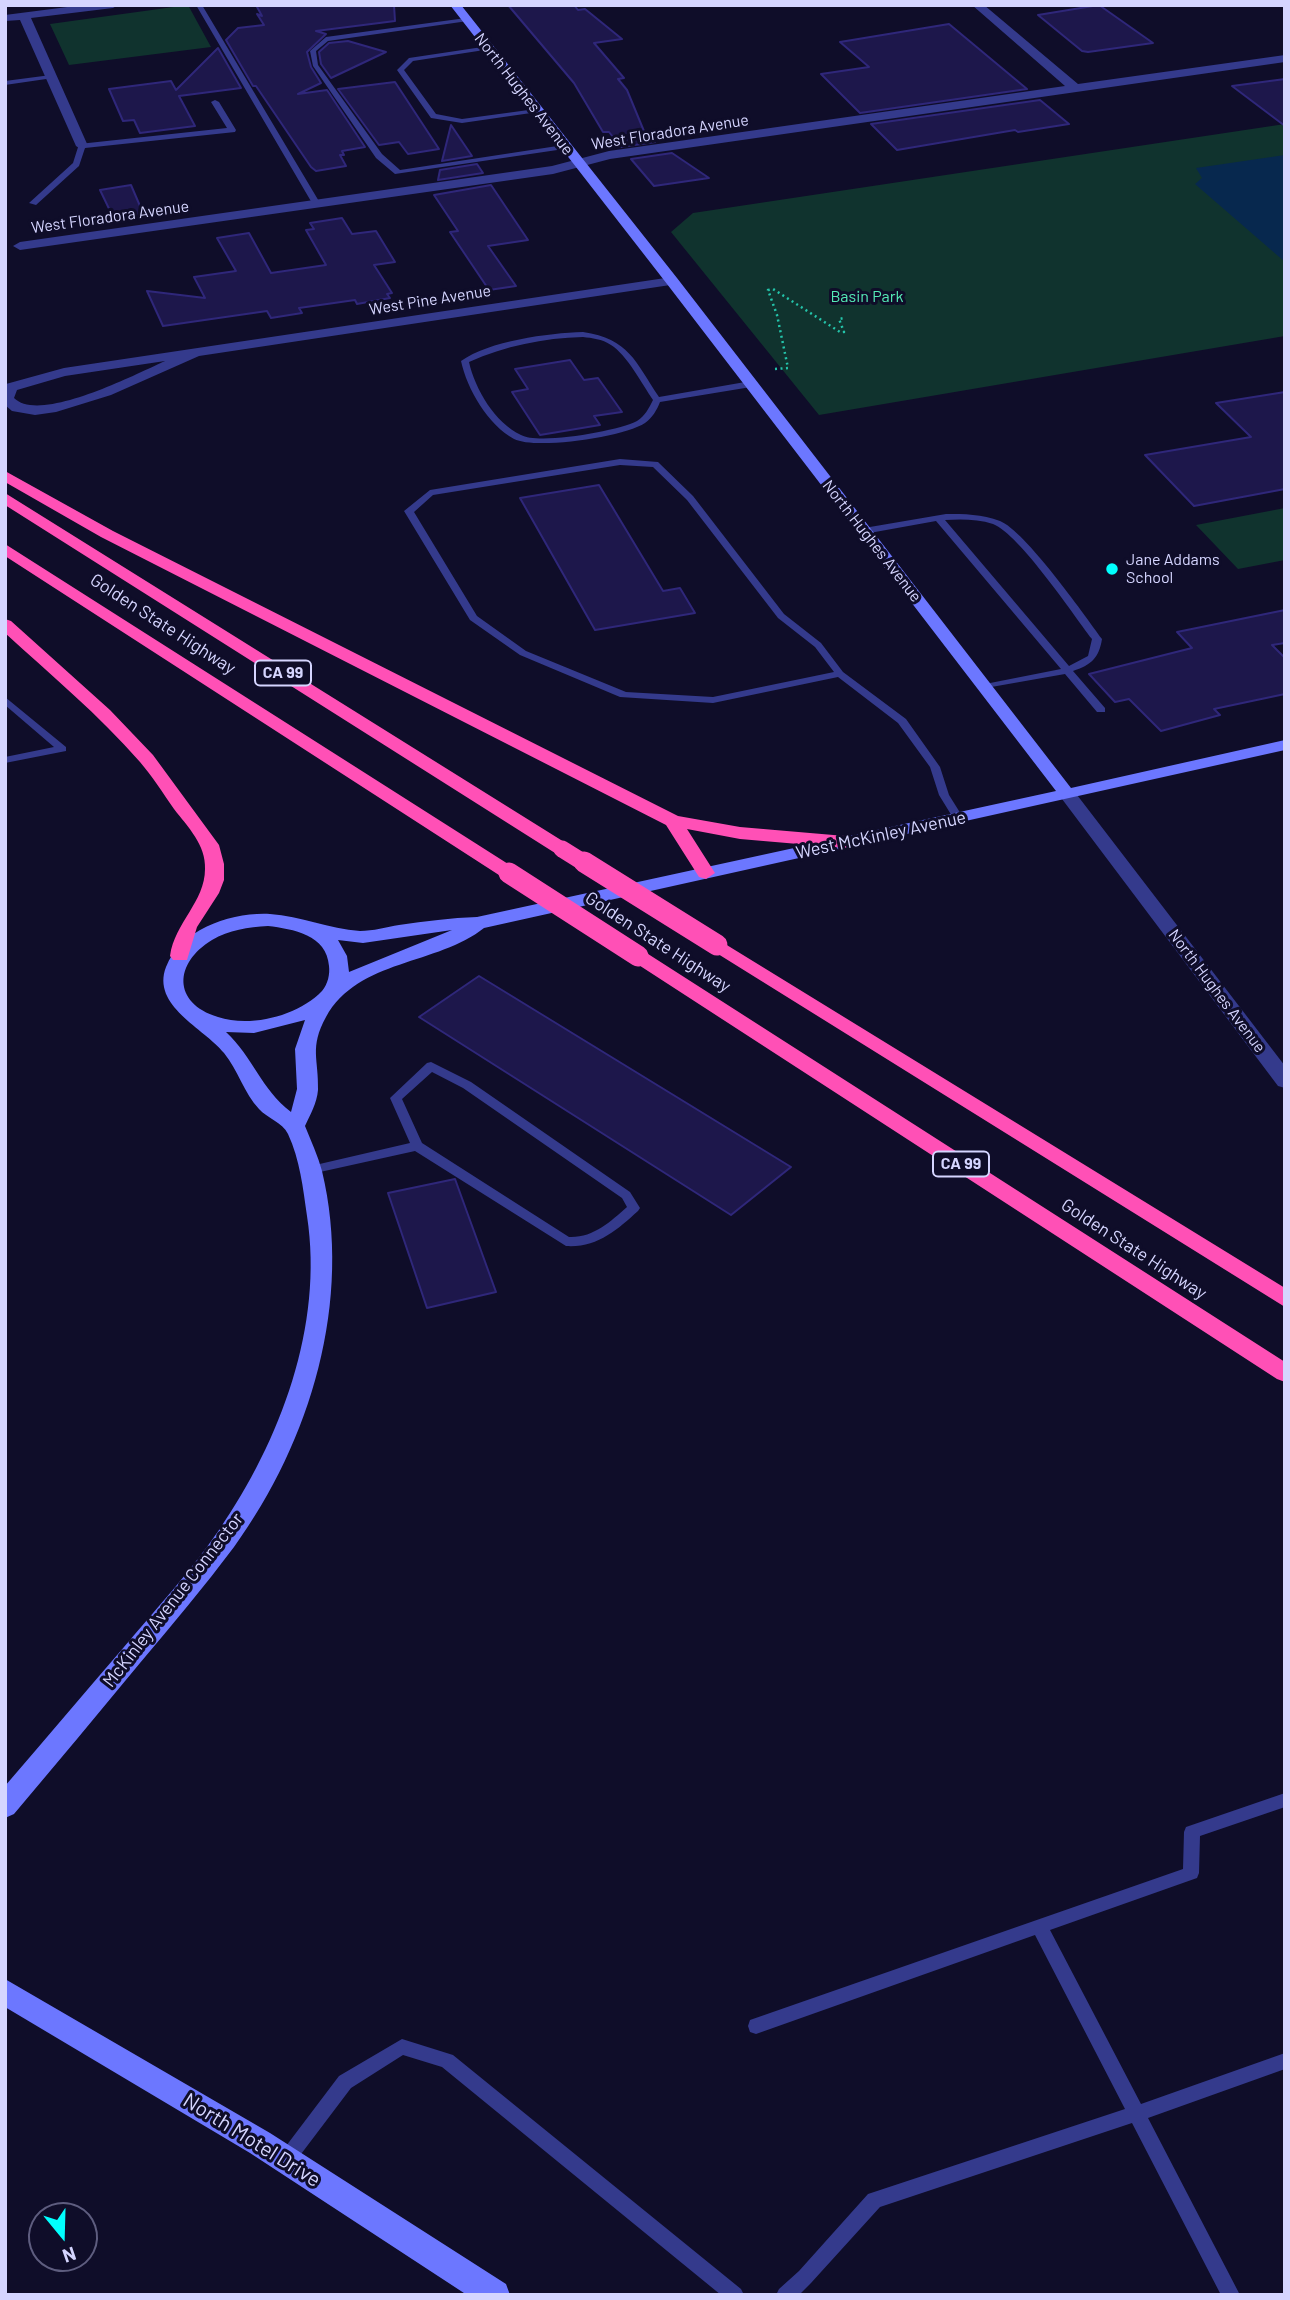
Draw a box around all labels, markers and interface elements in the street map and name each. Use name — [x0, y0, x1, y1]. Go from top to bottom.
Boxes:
street label: North Hughes Avenue — [470, 29, 578, 159]
street label: West Floradora Avenue — [590, 110, 750, 154]
street label: West Floradora Avenue — [30, 196, 190, 238]
street label: West Pine Avenue — [368, 281, 492, 319]
park label: Basin Park — [830, 287, 904, 307]
street label: North Hughes Avenue — [818, 476, 926, 606]
place label: Jane Addams School — [1126, 550, 1220, 588]
marker: Jane Addams School — [1104, 561, 1120, 577]
street label: Golden State Highway — [86, 569, 240, 679]
road number: CA 99 — [255, 660, 311, 686]
street label: West McKinley Avenue — [794, 806, 968, 864]
street label: Golden State Highway — [581, 887, 735, 997]
street label: North Hughes Avenue — [1164, 926, 1270, 1056]
road number: CA 99 — [933, 1152, 989, 1176]
street label: Golden State Highway — [1057, 1194, 1211, 1304]
street label: McKinley Avenue Connector — [98, 1509, 248, 1691]
street label: North Motel Drive — [179, 2088, 325, 2192]
north arrow — [28, 2202, 98, 2272]
text: N — [60, 2243, 79, 2268]

